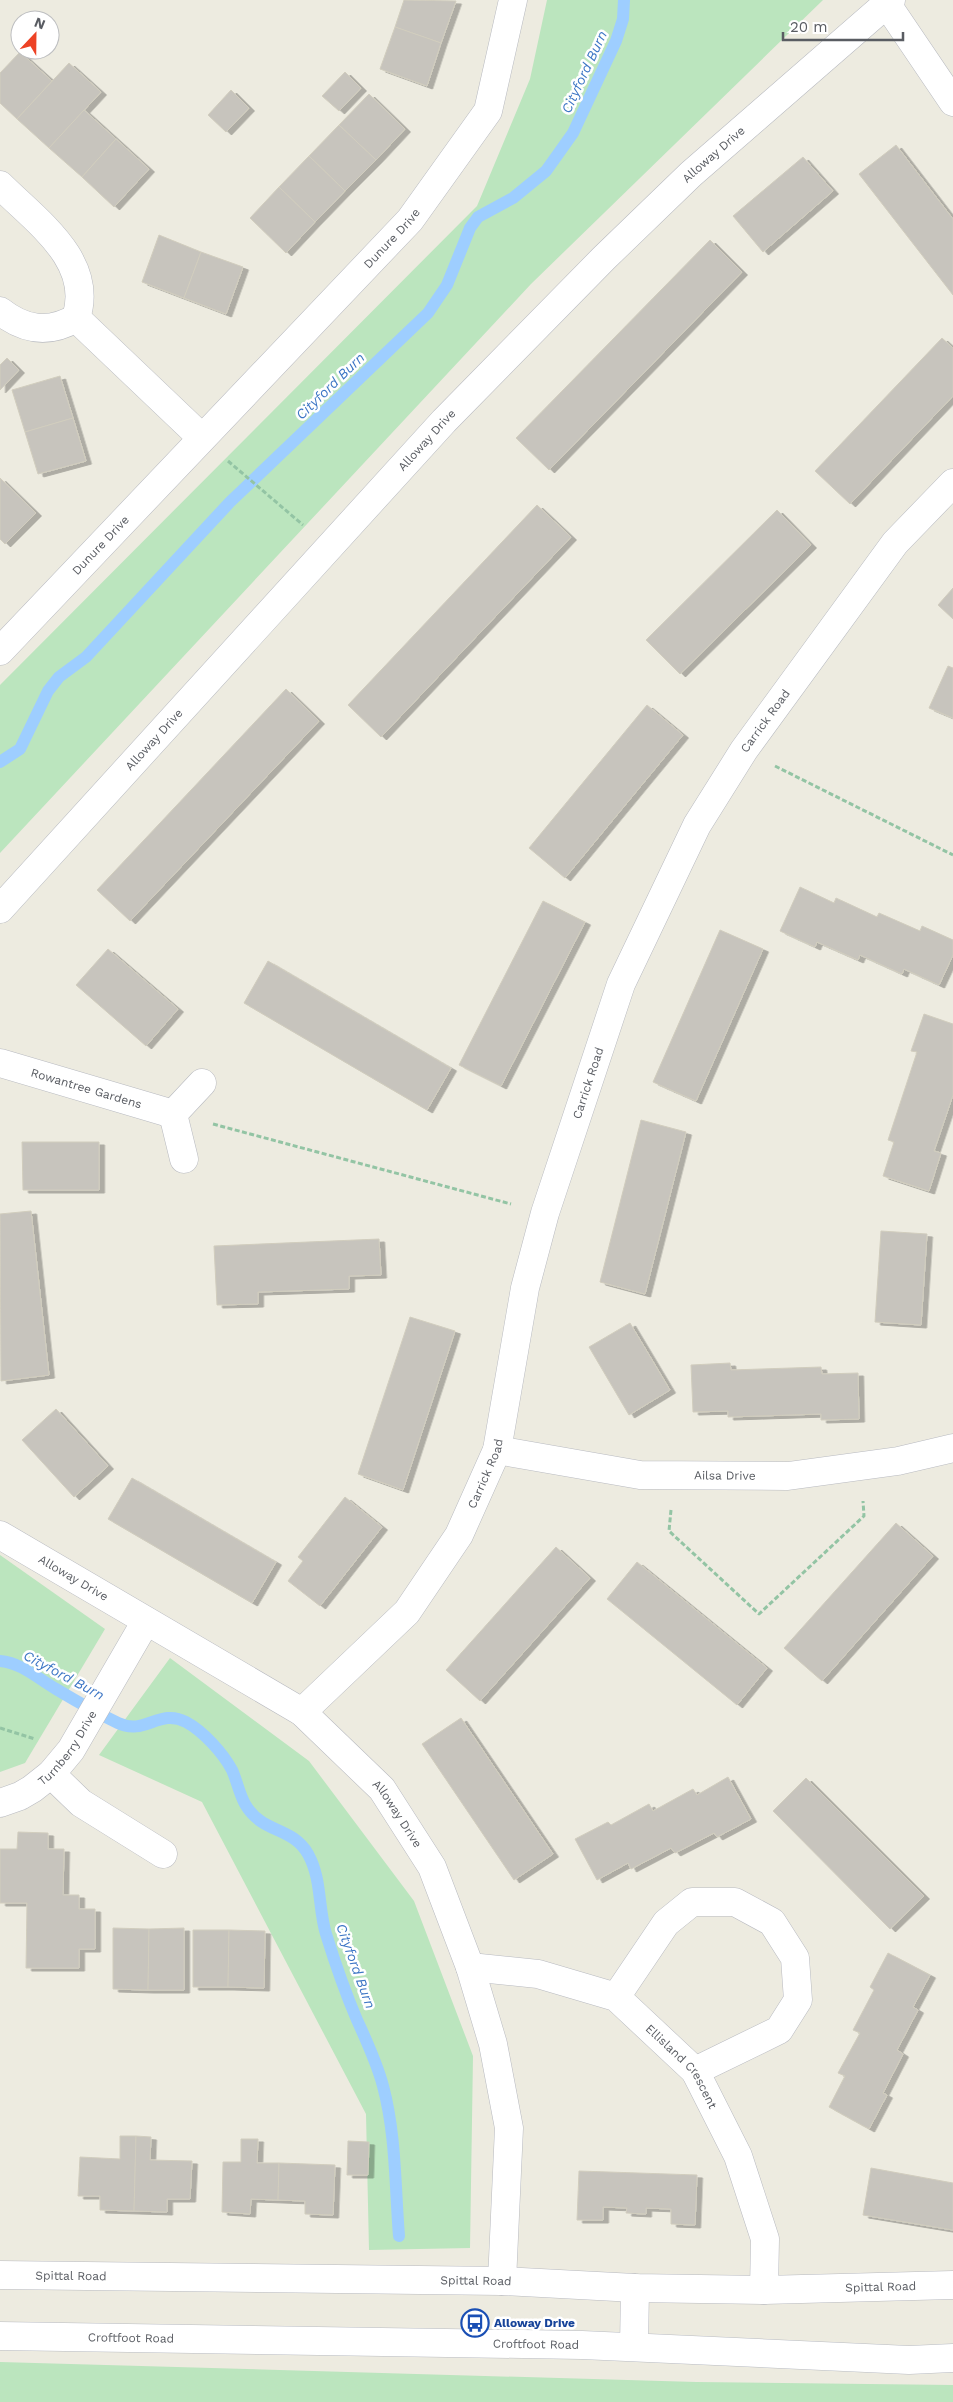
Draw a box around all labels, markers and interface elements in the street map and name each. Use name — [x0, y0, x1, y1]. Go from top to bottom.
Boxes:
north arrow — [10, 10, 60, 60]
scale bar — [783, 10, 903, 42]
text: N — [32, 14, 48, 32]
text: 20 m — [790, 18, 828, 36]
water label: Cityford Burn — [558, 28, 610, 116]
street label: Alloway Drive — [679, 123, 748, 186]
street label: Dunure Drive — [361, 206, 423, 271]
water label: Cityford Burn — [292, 349, 368, 423]
street label: Alloway Drive — [395, 406, 459, 474]
street label: Dunure Drive — [69, 513, 132, 578]
street label: Carrick Road — [738, 687, 793, 755]
street label: Alloway Drive — [122, 706, 186, 773]
street label: Carrick Road — [570, 1045, 607, 1121]
street label: Rowantree Gardens — [29, 1065, 143, 1111]
street label: Carrick Road — [465, 1438, 506, 1511]
street label: Ailsa Drive — [694, 1468, 756, 1483]
street label: Alloway Drive — [36, 1552, 111, 1604]
water label: Cityford Burn — [21, 1647, 107, 1703]
street label: Turnberry Drive — [35, 1708, 100, 1788]
street label: Alloway Drive — [370, 1777, 425, 1850]
water label: Cityford Burn — [333, 1921, 379, 2011]
street label: Ellisland Crescent — [643, 2021, 720, 2111]
street label: Spittal Road — [35, 2268, 107, 2283]
street label: Spittal Road — [440, 2273, 512, 2288]
street label: Spittal Road — [845, 2279, 916, 2295]
bus stop icon: Alloway Drive — [460, 2308, 490, 2338]
place label: Alloway Drive — [494, 2316, 575, 2330]
street label: Croftfoot Road — [88, 2330, 174, 2346]
street label: Croftfoot Road — [493, 2337, 579, 2352]

